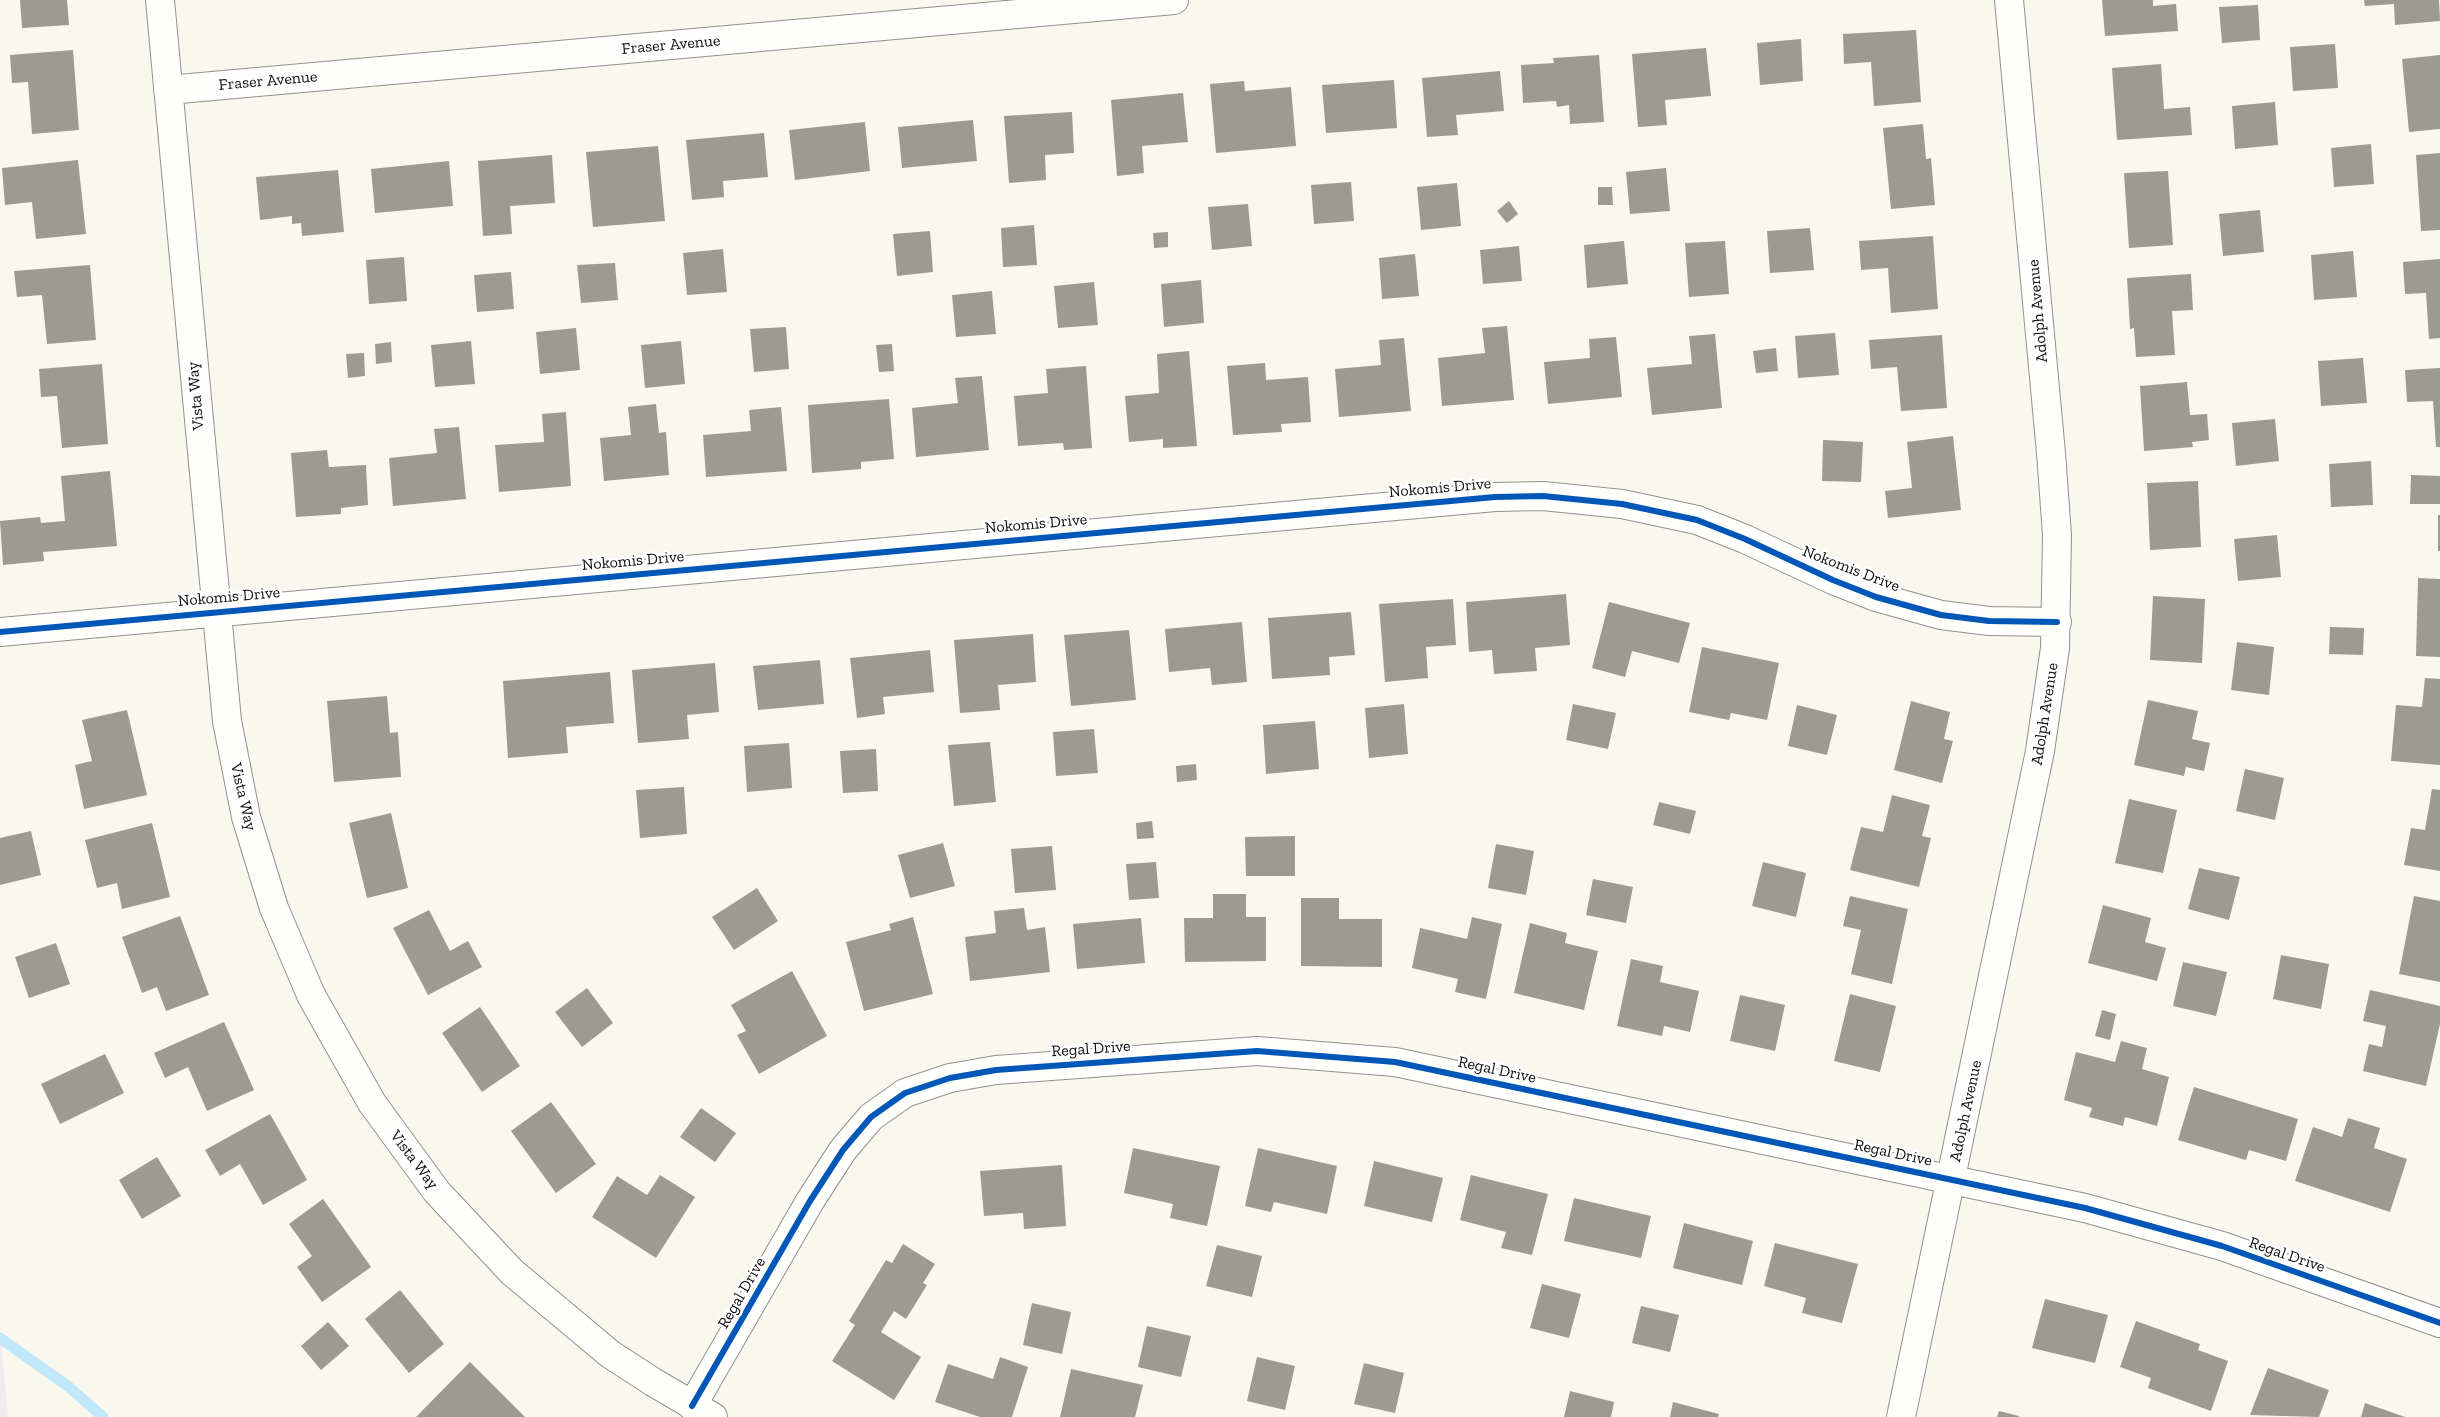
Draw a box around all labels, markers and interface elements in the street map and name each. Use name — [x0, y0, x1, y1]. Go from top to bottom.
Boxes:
street label: Fraser Avenue — [621, 31, 721, 59]
street label: Fraser Avenue — [218, 67, 318, 95]
street label: Adolph Avenue — [2024, 259, 2052, 363]
street label: Vista Way — [183, 361, 209, 431]
street label: Nokomis Drive — [1388, 474, 1492, 502]
street label: Nokomis Drive — [984, 510, 1088, 538]
street label: Nokomis Drive — [1800, 542, 1902, 596]
street label: Nokomis Drive — [581, 547, 685, 575]
street label: Nokomis Drive — [177, 583, 281, 611]
street label: Adolph Avenue — [2027, 661, 2063, 767]
street label: Vista Way — [226, 761, 260, 833]
street label: Regal Drive — [1051, 1037, 1131, 1061]
street label: Regal Drive — [1456, 1052, 1538, 1088]
street label: Adolph Avenue — [1946, 1058, 1986, 1164]
street label: Vista Way — [386, 1127, 442, 1193]
street label: Regal Drive — [1852, 1135, 1934, 1171]
street label: Regal Drive — [2246, 1233, 2328, 1277]
street label: Regal Drive — [714, 1254, 770, 1332]

